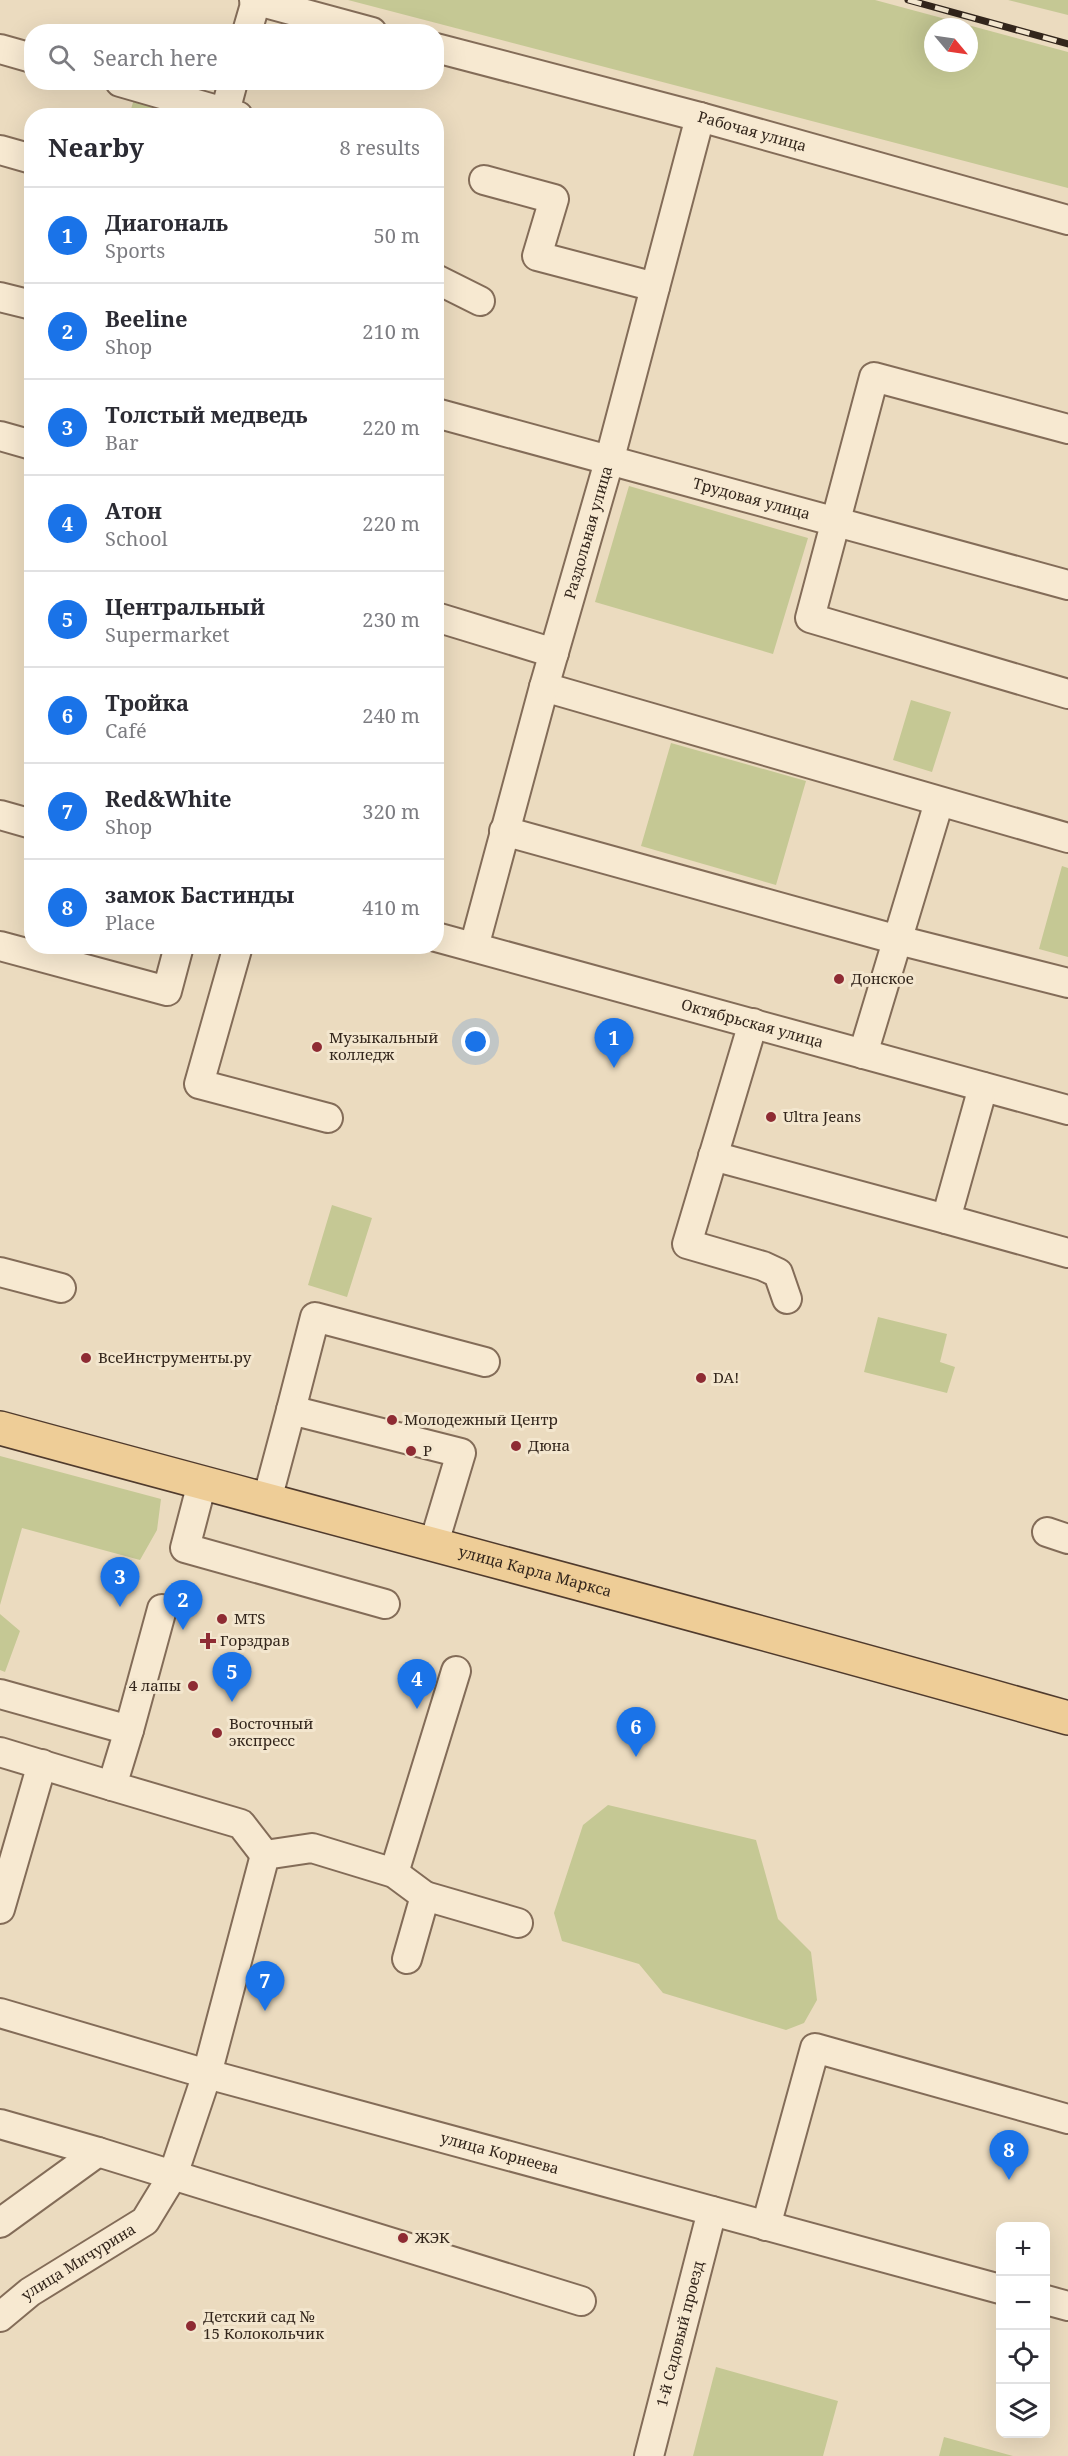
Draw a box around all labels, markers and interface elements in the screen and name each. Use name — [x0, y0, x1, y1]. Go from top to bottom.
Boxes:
north arrow — [924, 18, 978, 72]
search box — [24, 24, 444, 90]
icon: search — [45, 41, 78, 74]
text: Search here — [93, 42, 218, 72]
street label: Рабочая улица — [696, 106, 809, 155]
text: Nearby — [48, 129, 144, 165]
text: 8 results — [340, 134, 420, 161]
text: Диагональ — [105, 207, 228, 237]
text: 1 — [62, 222, 73, 249]
text: 50 m — [374, 222, 420, 249]
text: Sports — [105, 237, 165, 264]
text: Beeline — [105, 303, 188, 333]
text: 2 — [62, 318, 73, 345]
text: 210 m — [362, 318, 420, 345]
text: Shop — [105, 333, 152, 360]
text: Толстый медведь — [105, 399, 307, 429]
text: 3 — [62, 414, 73, 441]
text: 220 m — [362, 414, 420, 441]
text: Bar — [105, 429, 139, 456]
street label: Раздольная улица — [559, 463, 616, 601]
street label: Трудовая улица — [691, 472, 813, 523]
text: Атон — [105, 495, 162, 525]
text: 4 — [62, 510, 73, 537]
text: 220 m — [362, 510, 420, 537]
text: School — [105, 525, 168, 552]
text: Центральный — [105, 591, 265, 621]
text: 5 — [62, 606, 73, 633]
text: 230 m — [362, 606, 420, 633]
text: Supermarket — [105, 621, 230, 648]
text: Тройка — [105, 687, 189, 717]
text: 6 — [62, 702, 73, 729]
text: 240 m — [362, 702, 420, 729]
text: Café — [105, 717, 147, 744]
text: Red&White — [105, 783, 232, 813]
text: 7 — [62, 798, 73, 825]
text: 320 m — [362, 798, 420, 825]
text: Shop — [105, 813, 152, 840]
text: замок Бастинды — [105, 879, 294, 909]
text: 8 — [62, 894, 73, 921]
text: 410 m — [362, 894, 420, 921]
text: Place — [105, 909, 155, 936]
place label: Донское — [851, 968, 914, 988]
marker: Донское — [832, 972, 846, 986]
street label: Октябрьская улица — [679, 994, 826, 1052]
pin: 1 — [594, 1018, 634, 1068]
place label: Музыкальный колледж — [329, 1027, 438, 1064]
your location — [461, 1027, 490, 1056]
marker: Музыкальный колледж — [310, 1040, 324, 1054]
place label: Ultra Jeans — [783, 1106, 861, 1126]
marker: Ultra Jeans — [764, 1110, 778, 1124]
place label: ВсеИнструменты.ру — [98, 1347, 252, 1367]
marker: ВсеИнструменты.ру — [79, 1351, 93, 1365]
place label: DA! — [713, 1367, 739, 1387]
marker: DA! — [694, 1371, 708, 1385]
place label: Молодежный Центр — [404, 1409, 558, 1429]
marker: Молодежный Центр — [385, 1413, 399, 1427]
place label: Дюна — [528, 1435, 570, 1455]
marker: Дюна — [509, 1439, 523, 1453]
place label: P — [423, 1440, 432, 1460]
marker: P — [404, 1444, 418, 1458]
street label: улица Карла Маркса — [456, 1541, 614, 1601]
pin: 3 — [100, 1558, 140, 1607]
pin: 2 — [164, 1580, 202, 1630]
place label: MTS — [234, 1608, 265, 1628]
marker: MTS — [215, 1612, 229, 1626]
place label: Горздрав — [220, 1630, 289, 1650]
marker: Горздрав — [201, 1634, 215, 1648]
pin: 5 — [212, 1652, 252, 1702]
pin: 4 — [398, 1660, 436, 1709]
place label: 4 лапы — [129, 1675, 181, 1695]
marker: 4 лапы — [186, 1679, 200, 1693]
pin: 6 — [616, 1708, 656, 1757]
place label: Восточный экспресс — [229, 1713, 313, 1750]
marker: Восточный экспресс — [210, 1726, 224, 1740]
pin: 7 — [246, 1962, 284, 2011]
street label: улица Корнеева — [438, 2127, 561, 2178]
pin: 8 — [990, 2130, 1028, 2180]
street label: улица Мичурина — [16, 2218, 139, 2304]
map controls — [996, 2222, 1050, 2438]
button: + — [996, 2222, 1050, 2276]
place label: ЖЭК — [414, 2227, 450, 2247]
marker: ЖЭК — [396, 2231, 410, 2245]
street label: 1-й Садовый проезд — [651, 2259, 708, 2409]
button: − — [996, 2276, 1050, 2330]
place label: Детский сад № 15 Колокольчик — [203, 2306, 324, 2343]
marker: Детский сад № 15 Колокольчик — [184, 2319, 198, 2333]
button: locate — [996, 2330, 1050, 2384]
button: layers — [996, 2384, 1050, 2438]

